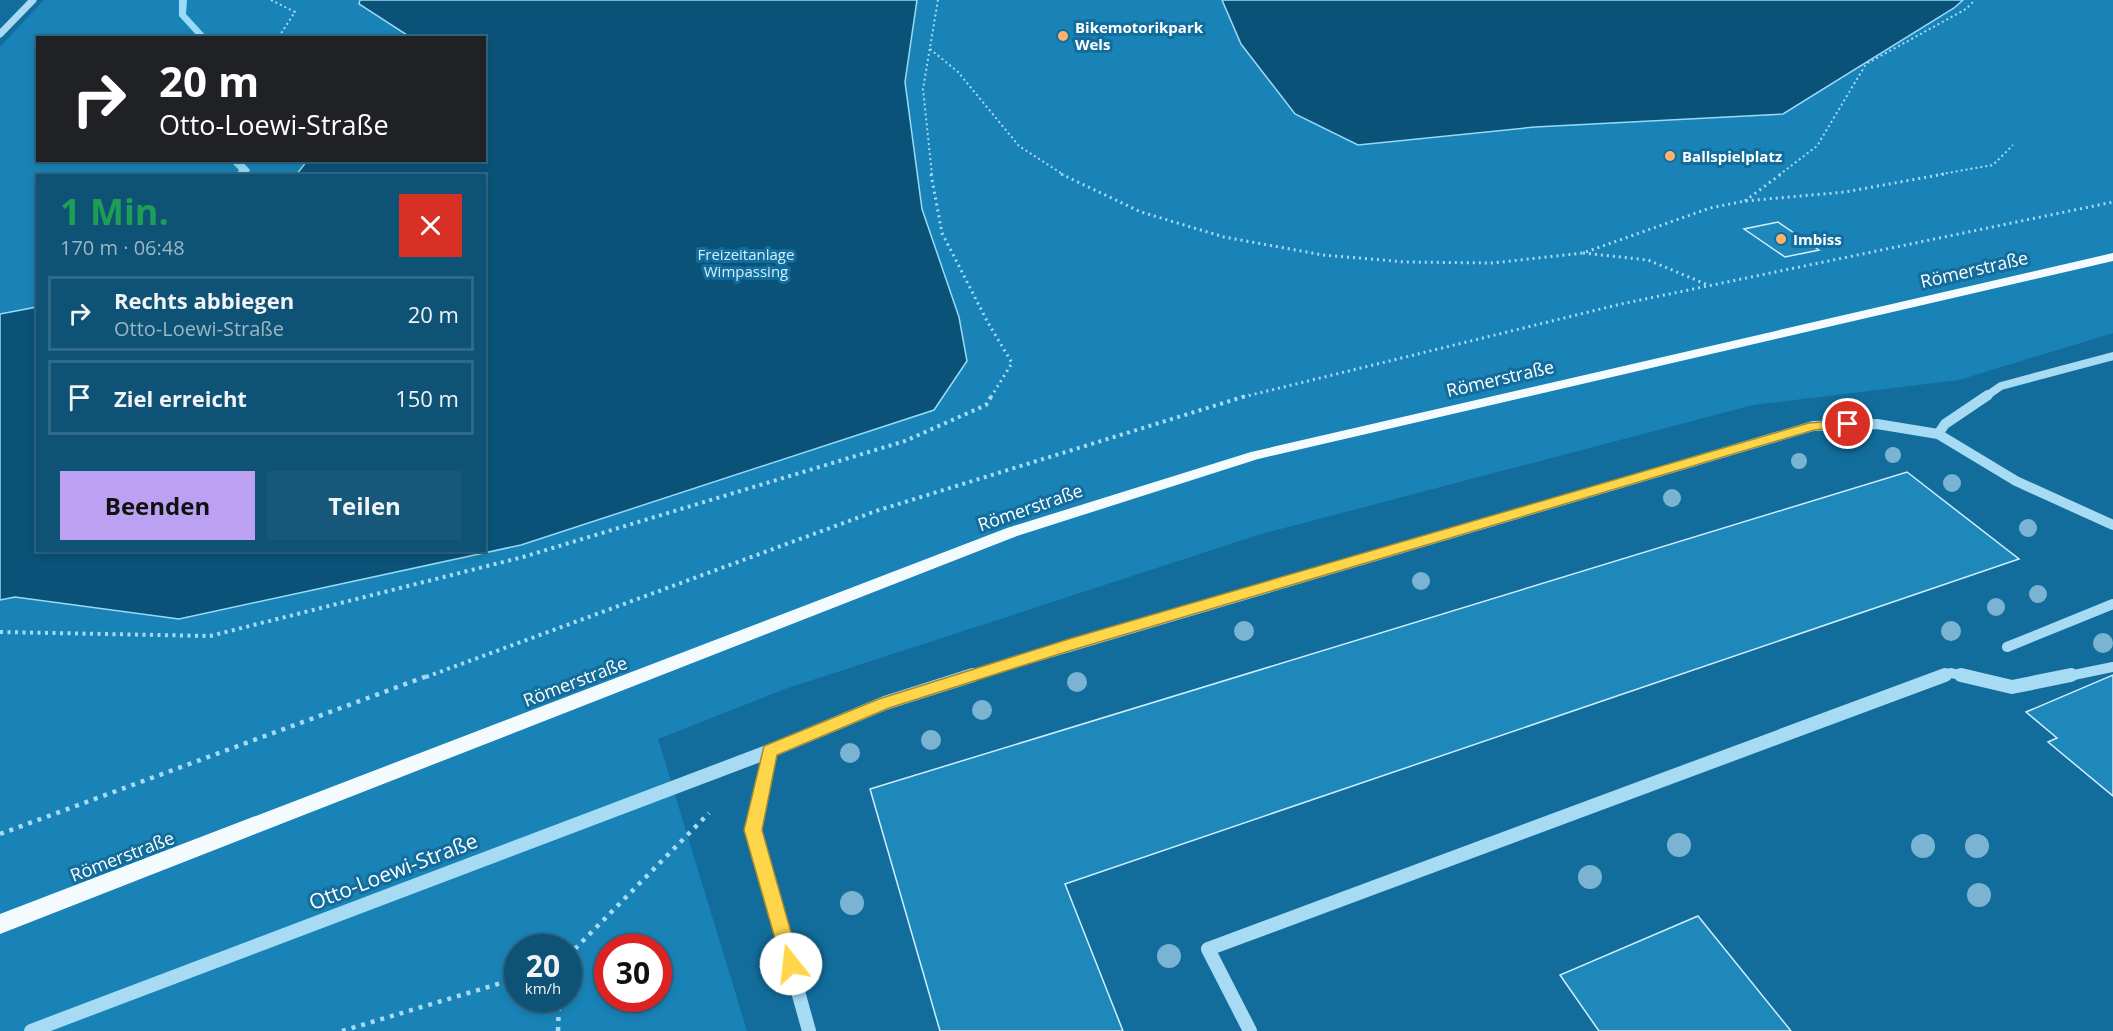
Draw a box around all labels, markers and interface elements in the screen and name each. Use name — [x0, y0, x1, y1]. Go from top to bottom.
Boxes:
place label: Bikemotorikpark Wels — [1075, 17, 1204, 54]
marker: Bikemotorikpark Wels — [1056, 29, 1070, 43]
text: 20 m — [159, 52, 259, 109]
icon: right — [60, 60, 138, 138]
text: Otto-Loewi-Straße — [159, 106, 389, 143]
place label: Ballspielplatz — [1682, 146, 1782, 166]
marker: Ballspielplatz — [1663, 149, 1677, 163]
text: 1 Min. — [60, 187, 169, 236]
button: close — [399, 194, 462, 257]
place label: Imbiss — [1793, 229, 1842, 249]
marker: Imbiss — [1774, 232, 1788, 246]
text: 170 m · 06:48 — [60, 234, 185, 261]
park label: Freizeitanlage Wimpassing — [698, 244, 794, 281]
street label: Römerstraße — [1918, 245, 2030, 293]
text: Rechts abbiegen — [114, 285, 294, 315]
icon: right — [63, 297, 96, 330]
text: 20 m — [408, 299, 459, 329]
text: Otto-Loewi-Straße — [114, 315, 284, 342]
street label: Römerstraße — [1444, 354, 1556, 402]
icon: arrive — [63, 381, 96, 414]
text: Ziel erreicht — [114, 383, 247, 413]
text: 150 m — [395, 383, 459, 413]
pin — [1822, 398, 1873, 449]
icon: arrive — [1831, 407, 1864, 440]
button: Beenden — [60, 471, 255, 540]
button: Teilen — [267, 471, 462, 540]
street label: Römerstraße — [974, 478, 1086, 536]
street label: Römerstraße — [519, 650, 631, 712]
street label: Römerstraße — [66, 825, 178, 887]
street label: Otto-Loewi-Straße — [305, 826, 481, 916]
position arrow — [759, 932, 823, 996]
speed limit sign: 30 — [594, 934, 672, 1012]
text: 20 — [526, 945, 560, 986]
text: km/h — [525, 978, 561, 998]

